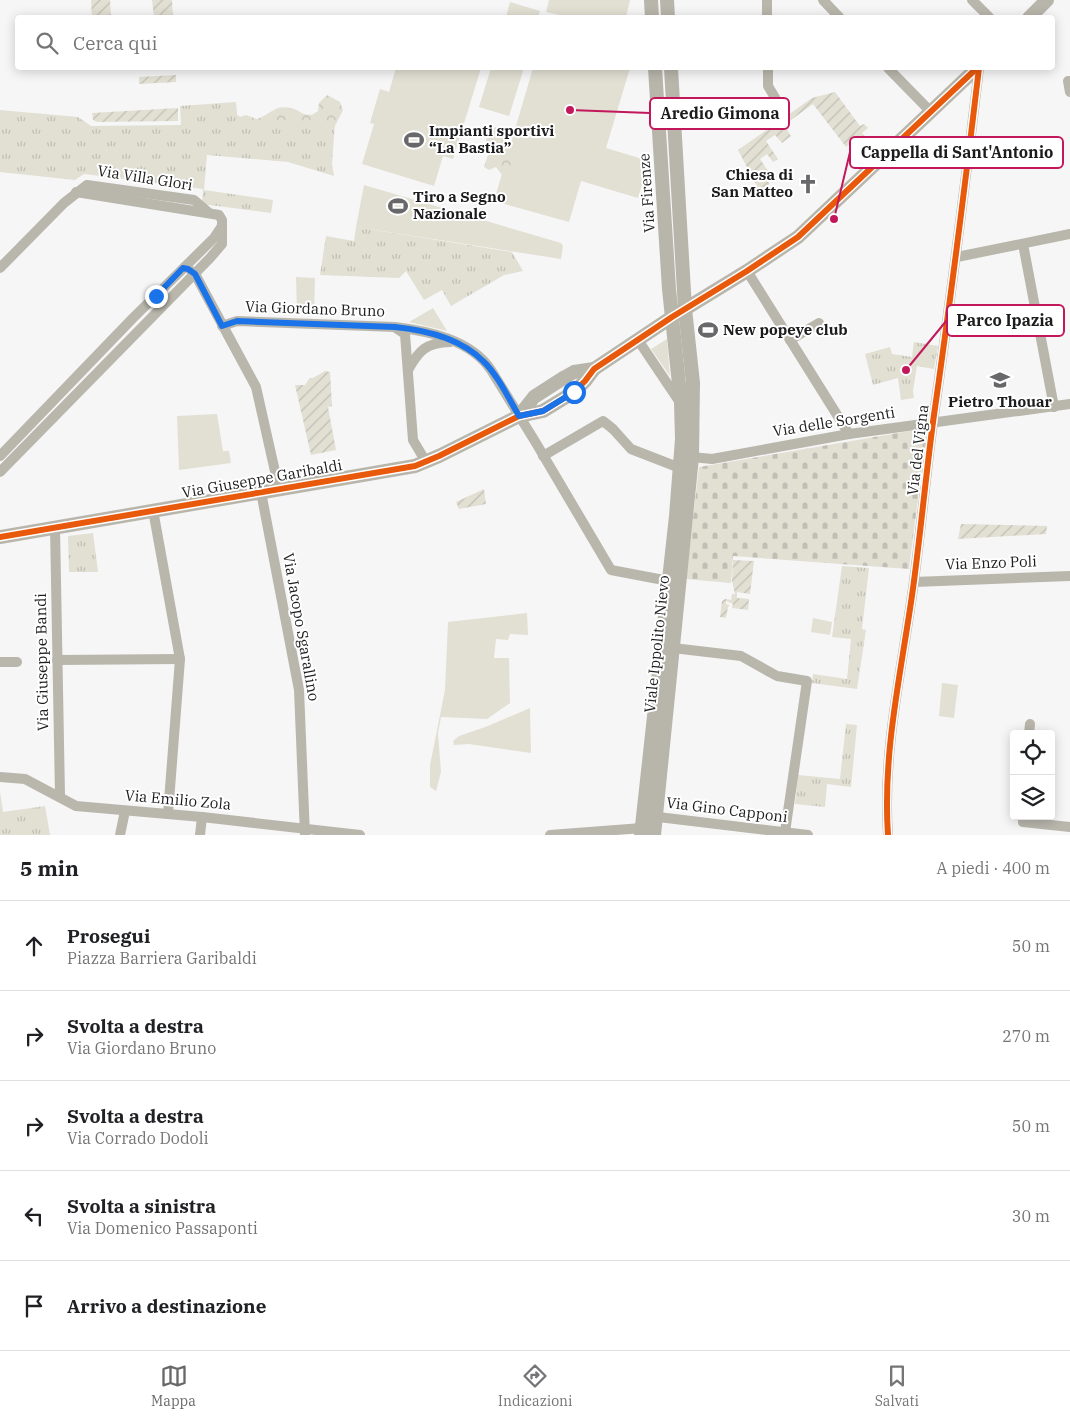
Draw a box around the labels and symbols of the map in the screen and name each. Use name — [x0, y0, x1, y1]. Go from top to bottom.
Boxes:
callout: Aredio Gimona — [650, 98, 789, 129]
text: Aredio Gimona — [660, 103, 780, 123]
place label: Impianti sportivi “La Bastia” — [429, 121, 554, 157]
sports icon: Impianti sportivi “La Bastia” — [403, 129, 425, 151]
callout: Cappella di Sant'Antonio — [850, 137, 1063, 168]
text: Cappella di Sant'Antonio — [861, 142, 1053, 162]
street label: Via Firenze — [634, 153, 659, 233]
street label: Via Villa Glori — [96, 161, 194, 194]
place label: Chiesa di San Matteo — [711, 165, 793, 201]
church icon: Chiesa di San Matteo — [797, 173, 819, 195]
place label: Tiro a Segno Nazionale — [413, 187, 506, 223]
sports icon: Tiro a Segno Nazionale — [387, 195, 409, 217]
route end — [145, 285, 168, 308]
street label: Via Giordano Bruno — [245, 297, 385, 320]
callout: Parco Ipazia — [947, 305, 1064, 336]
text: Parco Ipazia — [956, 310, 1054, 330]
sports icon: New popeye club — [697, 319, 719, 341]
place label: New popeye club — [723, 320, 848, 339]
school or university icon: Pietro Thouar — [989, 369, 1011, 391]
route start — [563, 381, 586, 404]
place label: Pietro Thouar — [948, 392, 1053, 411]
street label: Via delle Sorgenti — [771, 402, 897, 441]
street label: Via del Vigna — [902, 403, 933, 497]
street label: Via Giuseppe Garibaldi — [180, 455, 344, 502]
street label: Via Jacopo Sgarallino — [279, 551, 324, 702]
street label: Via Enzo Poli — [945, 551, 1037, 574]
street label: Viale Ippolito Nievo — [640, 574, 673, 714]
street label: Via Giuseppe Bandi — [31, 593, 52, 731]
street label: Via Emilio Zola — [124, 785, 232, 814]
street label: Via Gino Capponi — [665, 793, 789, 826]

